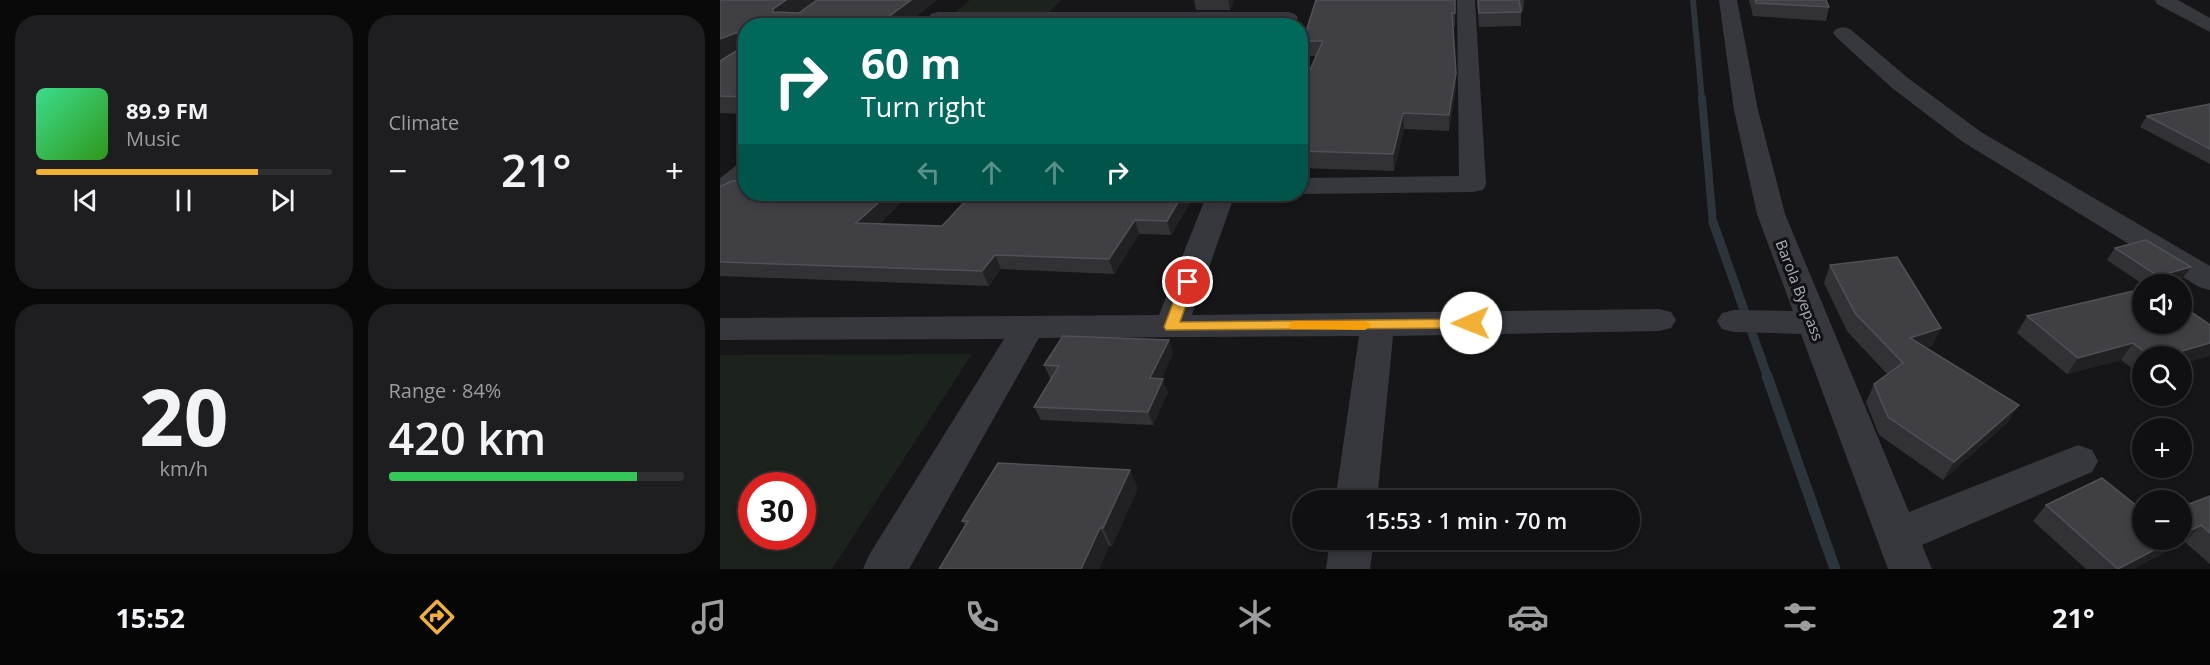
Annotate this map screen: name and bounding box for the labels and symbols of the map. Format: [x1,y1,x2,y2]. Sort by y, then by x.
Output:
street label: Barola Byepass [1772,237,1828,343]
pin [1162,256,1213,307]
position arrow [1439,291,1503,355]
speed limit sign: 30 [738,472,816,550]

